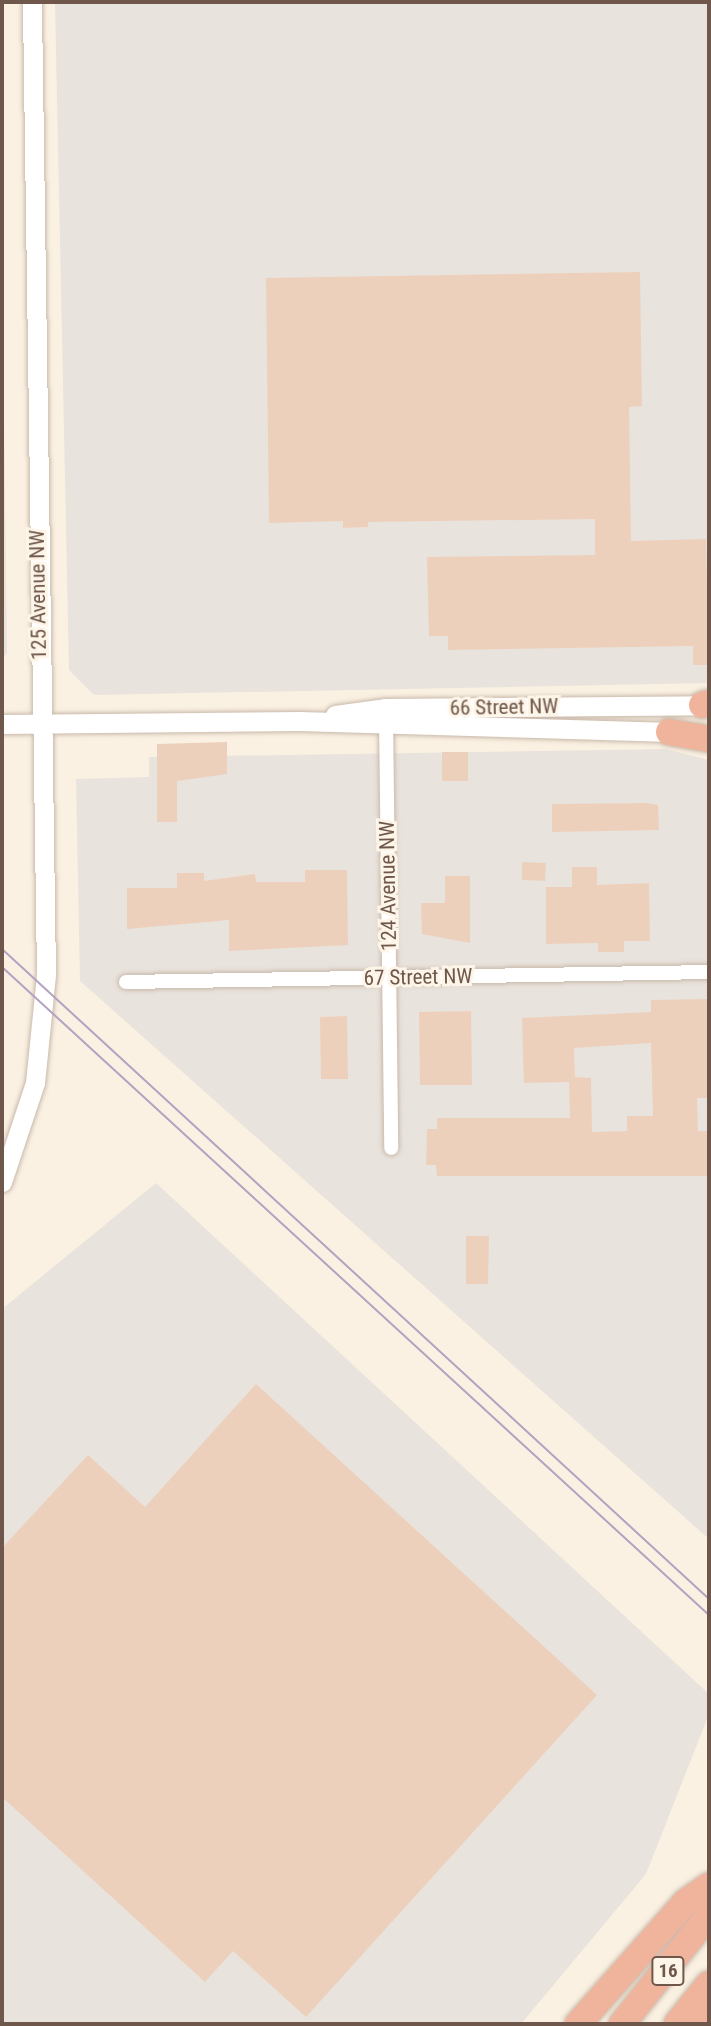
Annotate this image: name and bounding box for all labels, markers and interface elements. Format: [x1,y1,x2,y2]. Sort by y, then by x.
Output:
street label: 125 Avenue NW [24,530,52,660]
street label: 66 Street NW [449,693,559,721]
street label: 124 Avenue NW [374,821,402,951]
street label: 67 Street NW [363,963,473,991]
road number: 16 [650,1955,686,1986]

